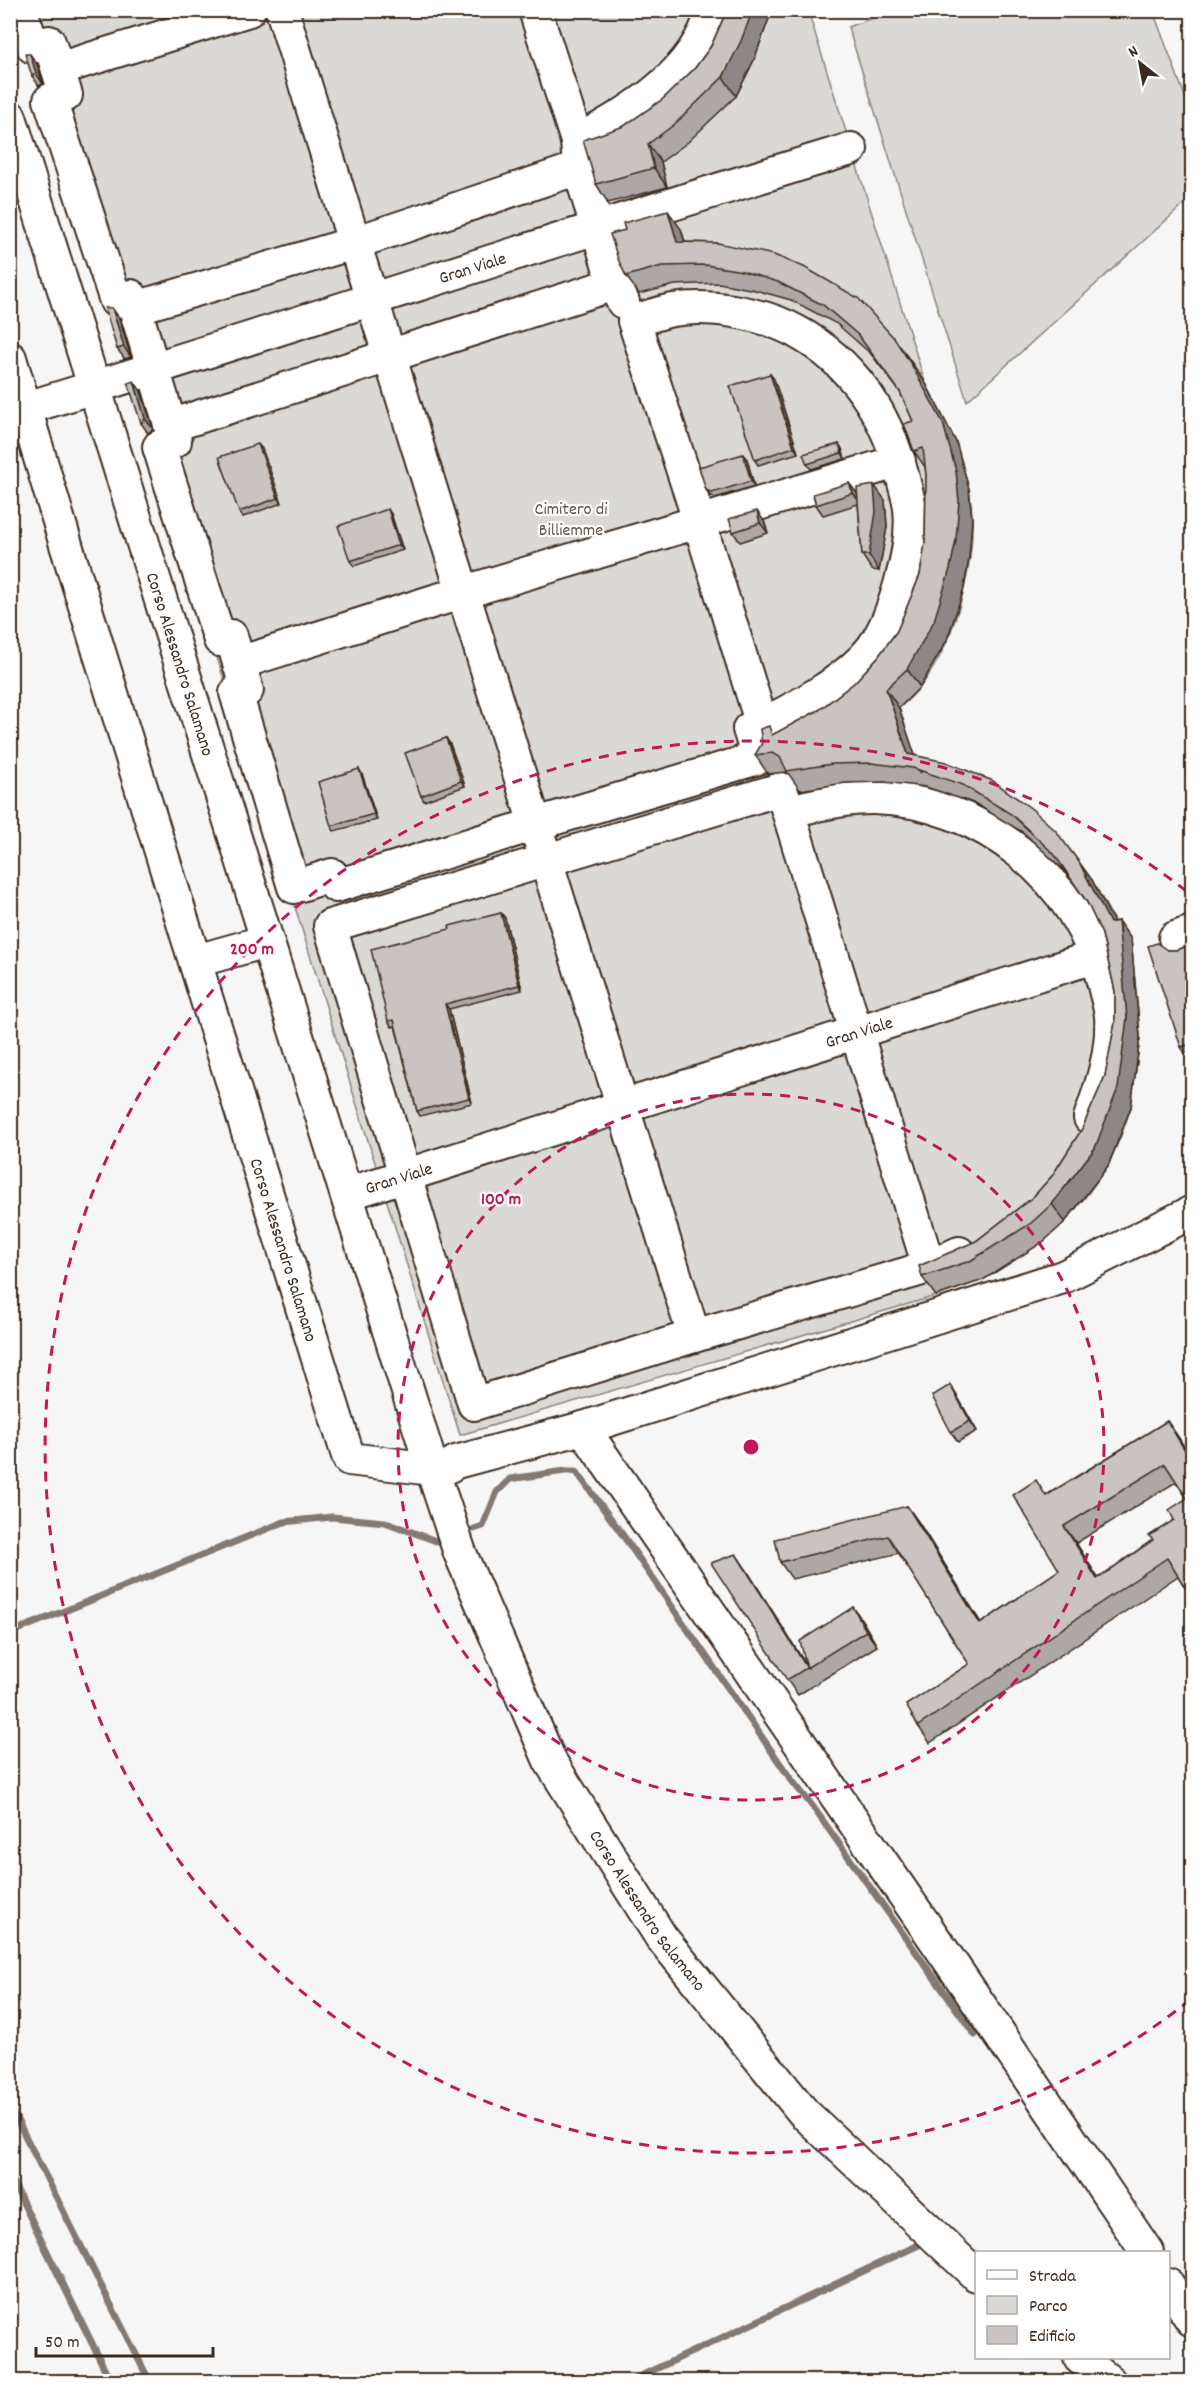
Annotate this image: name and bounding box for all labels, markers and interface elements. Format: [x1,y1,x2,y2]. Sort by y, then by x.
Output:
north arrow [1110,33,1170,93]
text: N [1124,40,1143,64]
street label: Gran Viale [436,247,510,292]
park label: Cimitero di Billiemme [535,498,607,544]
street label: Corso Alessandro Salamano [138,570,219,760]
text: 200 m [230,938,274,963]
street label: Gran Viale [823,1012,896,1056]
street label: Corso Alessandro Salamano [242,1156,322,1345]
street label: Gran Viale [362,1158,436,1202]
text: 100 m [481,1188,521,1213]
centre of rings [741,1437,761,1457]
street label: Corso Alessandro Salamano [582,1826,710,1998]
legend [975,2251,1170,2359]
text: Strada [1029,2265,1076,2290]
text: Parco [1029,2295,1068,2320]
scale bar [36,2320,213,2358]
text: Edificio [1029,2325,1076,2350]
text: 50 m [45,2331,80,2356]

